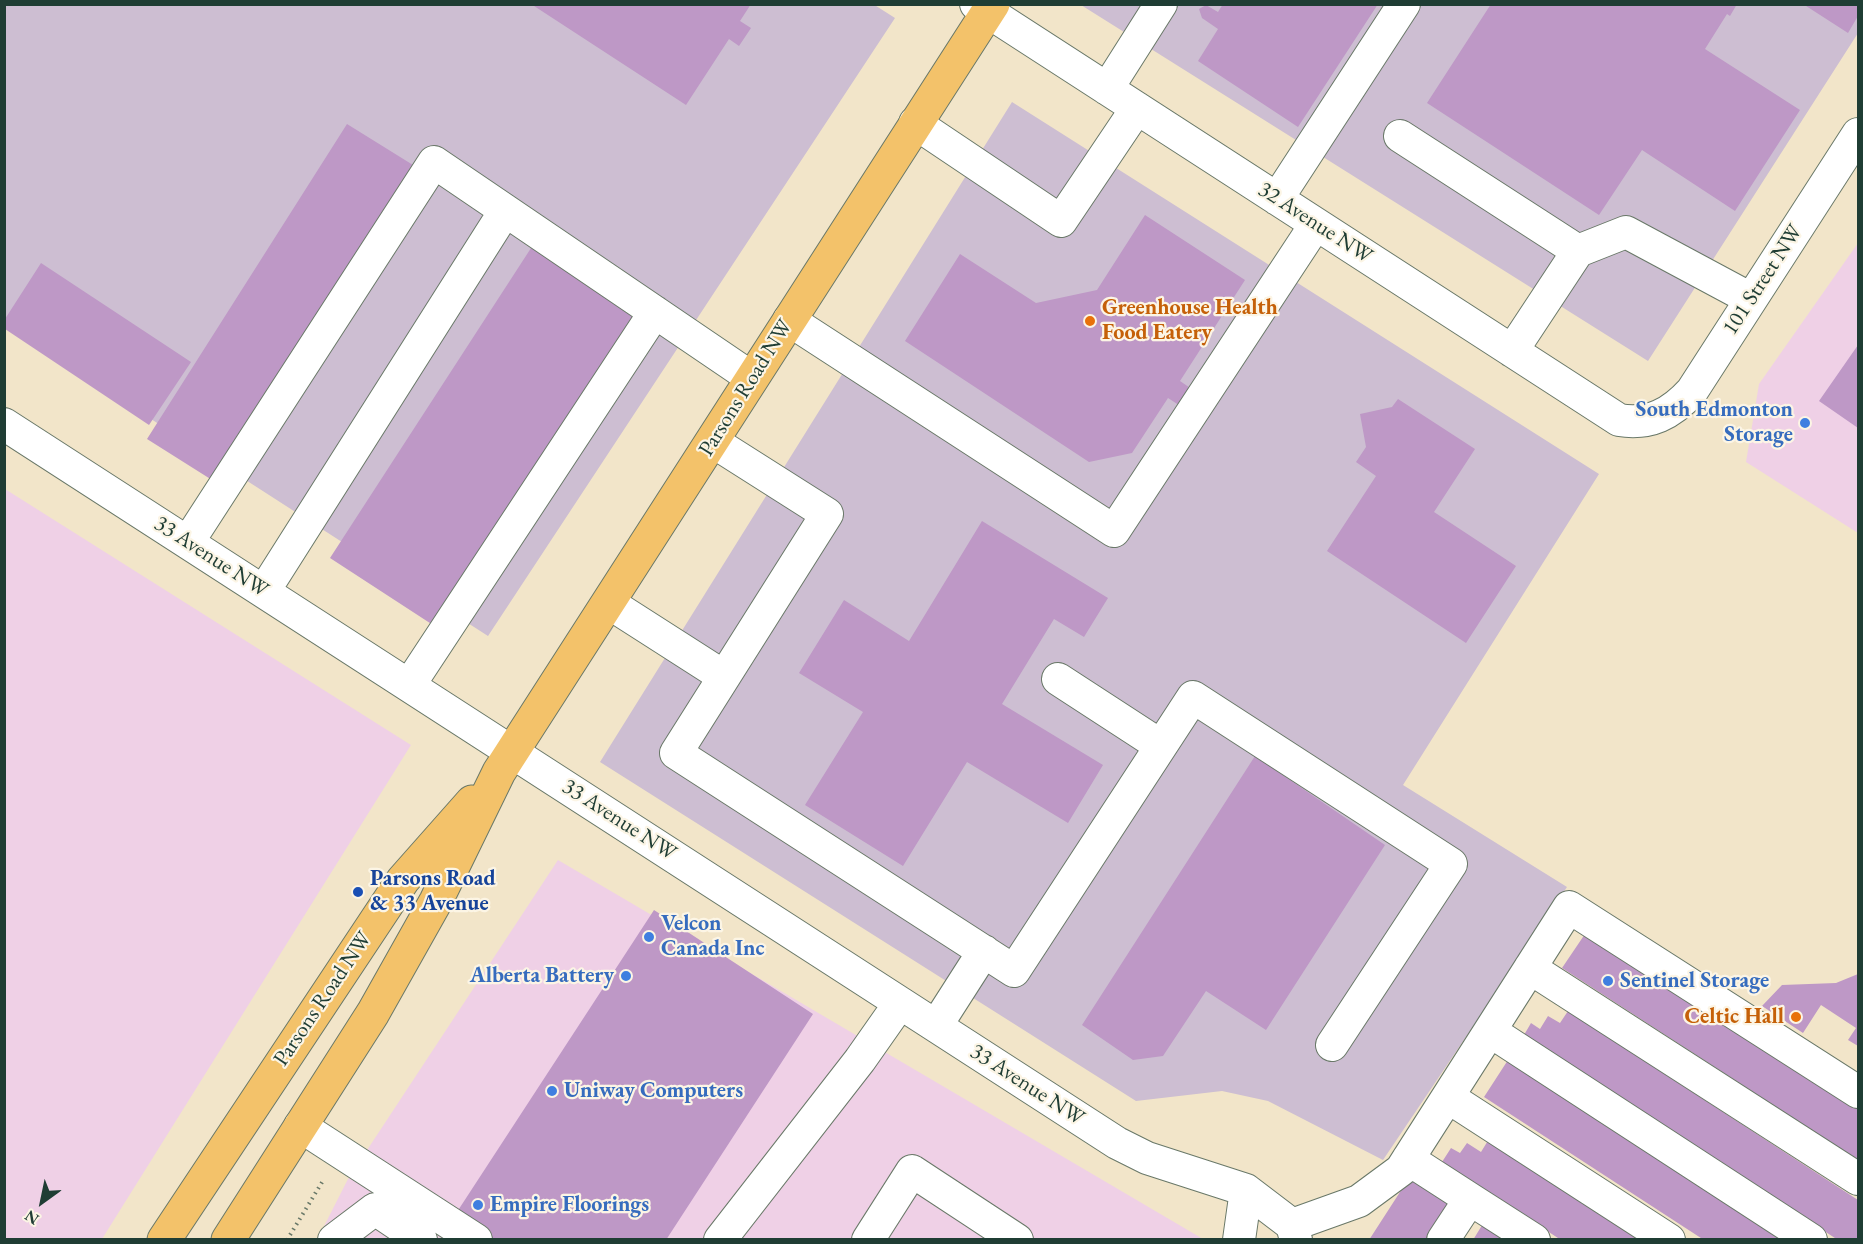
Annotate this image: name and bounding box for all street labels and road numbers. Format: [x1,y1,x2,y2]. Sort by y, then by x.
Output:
street label: 32 Avenue NW [1253,176,1377,270]
street label: 101 Street NW [1718,220,1808,340]
street label: Parsons Road NW [693,315,799,461]
street label: 33 Avenue NW [149,510,273,604]
street label: 33 Avenue NW [557,773,681,867]
street label: Parsons Road NW [268,927,378,1071]
street label: 33 Avenue NW [965,1038,1089,1132]

